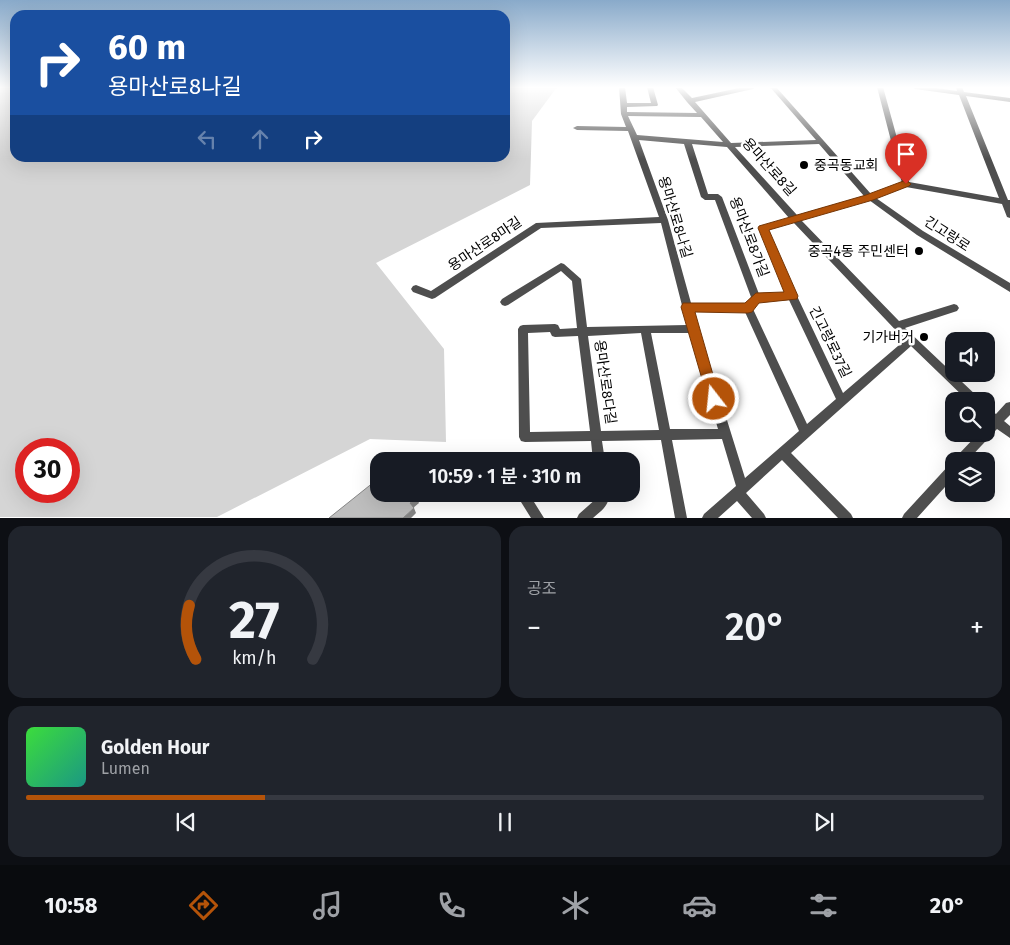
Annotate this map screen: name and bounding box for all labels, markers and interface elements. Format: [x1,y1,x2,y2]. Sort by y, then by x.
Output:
text: 60 m [108,26,186,68]
icon: right [25,30,90,95]
text: 용마산로8나길 [108,73,242,100]
icon: left [193,125,221,153]
icon: ahead [246,125,274,153]
icon: right [299,125,327,153]
pin [885,133,927,184]
street label: 용마산로8길 [739,135,799,199]
icon: arrive [892,140,920,168]
place label: 중곡동교회 [814,157,878,174]
marker: 중곡동교회 [798,159,810,171]
street label: 용마산로8나길 [654,174,696,260]
street label: 용마산로8가길 [726,194,772,280]
street label: 용마산로8마길 [445,213,525,275]
street label: 긴고랑로 [921,213,973,255]
place label: 중곡4동 주민센터 [808,243,909,260]
marker: 중곡4동 주민센터 [913,245,925,257]
street label: 긴고랑로37길 [805,303,855,381]
place label: 기가버거 [862,329,914,346]
marker: 기가버거 [918,331,930,343]
map controls [945,332,995,502]
button: sound [945,332,995,382]
street label: 용마산로8다길 [591,339,619,425]
position arrow [687,372,739,424]
button: search [945,392,995,442]
speed limit sign: 30 [15,438,80,503]
button: layers [945,452,995,502]
text: 10:59 · 1 분 · 310 m [429,465,581,488]
text: 공조 [527,579,556,598]
text: 27 [229,589,280,652]
text: 20° [725,604,786,650]
text: − [527,611,541,644]
text: + [970,611,984,644]
text: km/h [232,647,277,669]
text: Golden Hour [101,736,210,759]
text: Lumen [101,759,150,778]
icon: previous [172,808,200,836]
icon: pause [491,808,519,836]
icon: next [810,808,838,836]
icon: directions [186,888,221,923]
icon: music [310,888,345,923]
icon: phone [434,888,469,923]
icon: climate [558,888,593,923]
icon: car [682,888,717,923]
icon: filters [806,888,841,923]
text: 10:58 [44,892,98,919]
text: 20° [930,892,966,919]

